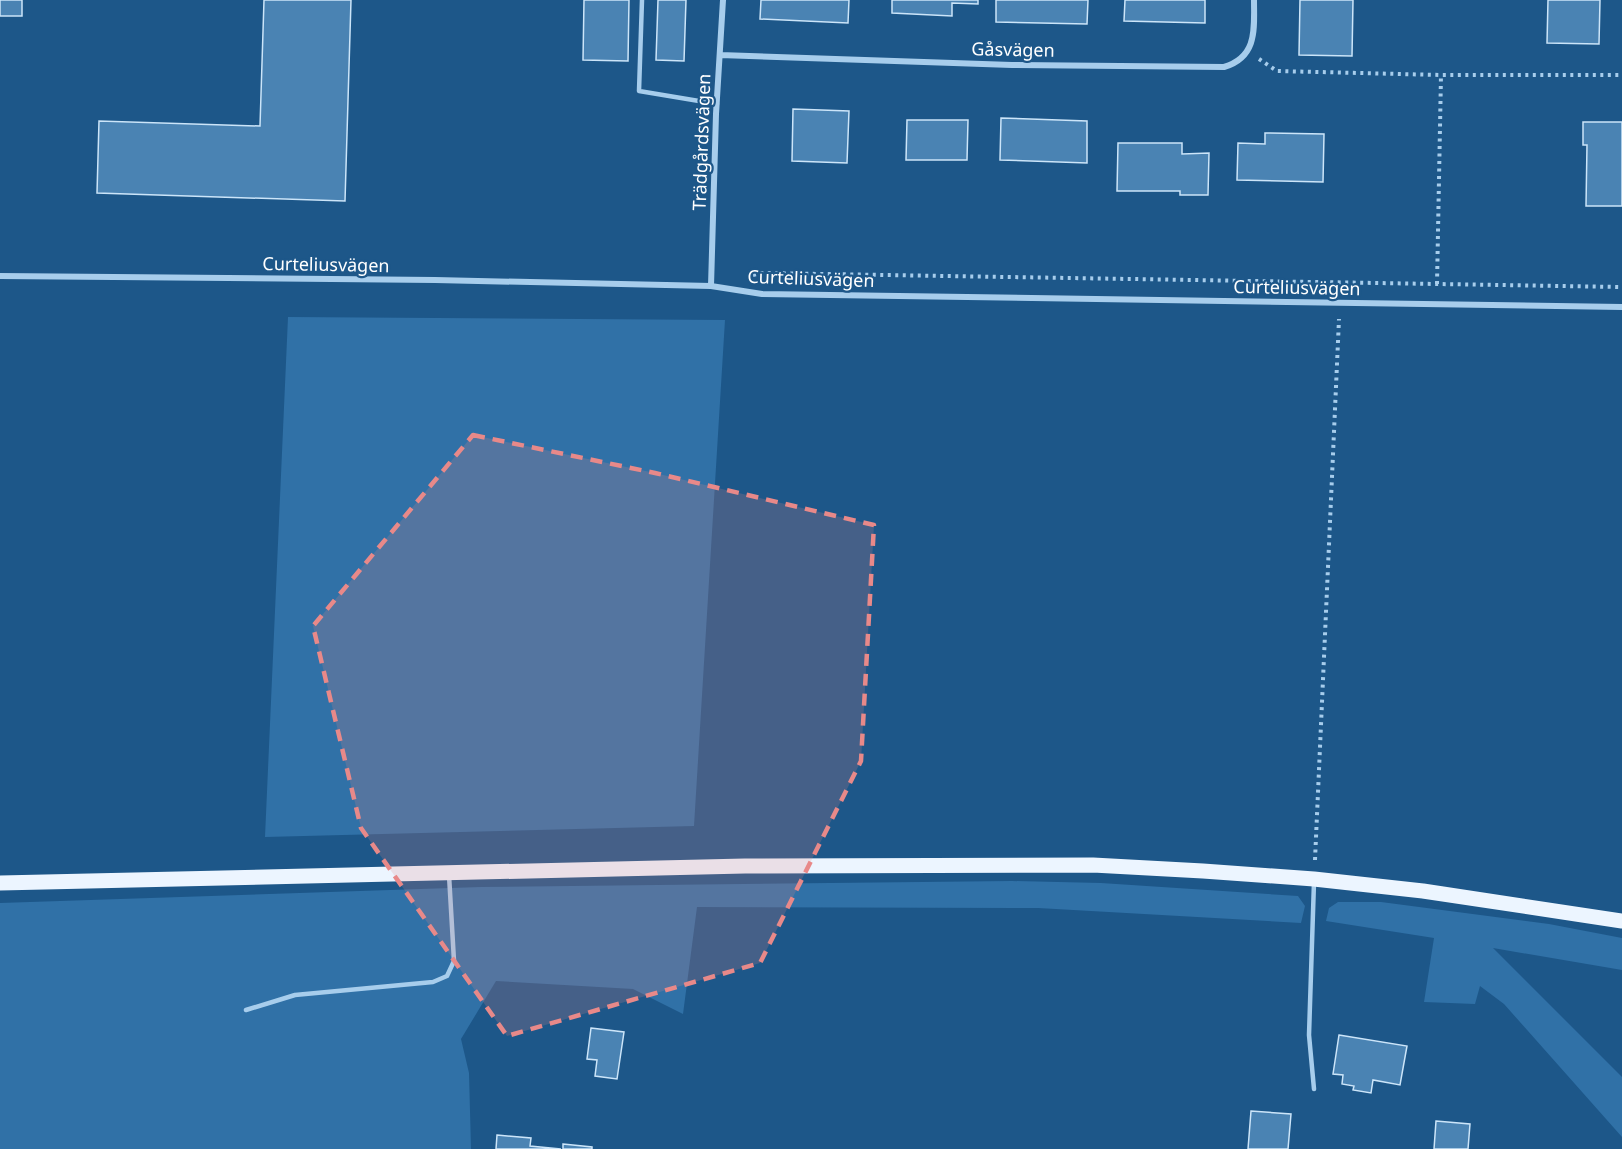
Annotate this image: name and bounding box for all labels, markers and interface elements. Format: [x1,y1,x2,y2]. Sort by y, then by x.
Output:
street label: Gåsvägen [971,36,1055,62]
street label: Trädgårdsvägen [687,73,715,211]
street label: Curteliusvägen [262,251,390,277]
street label: Curteliusvägen [747,264,875,292]
street label: Curteliusvägen [1233,274,1361,300]

